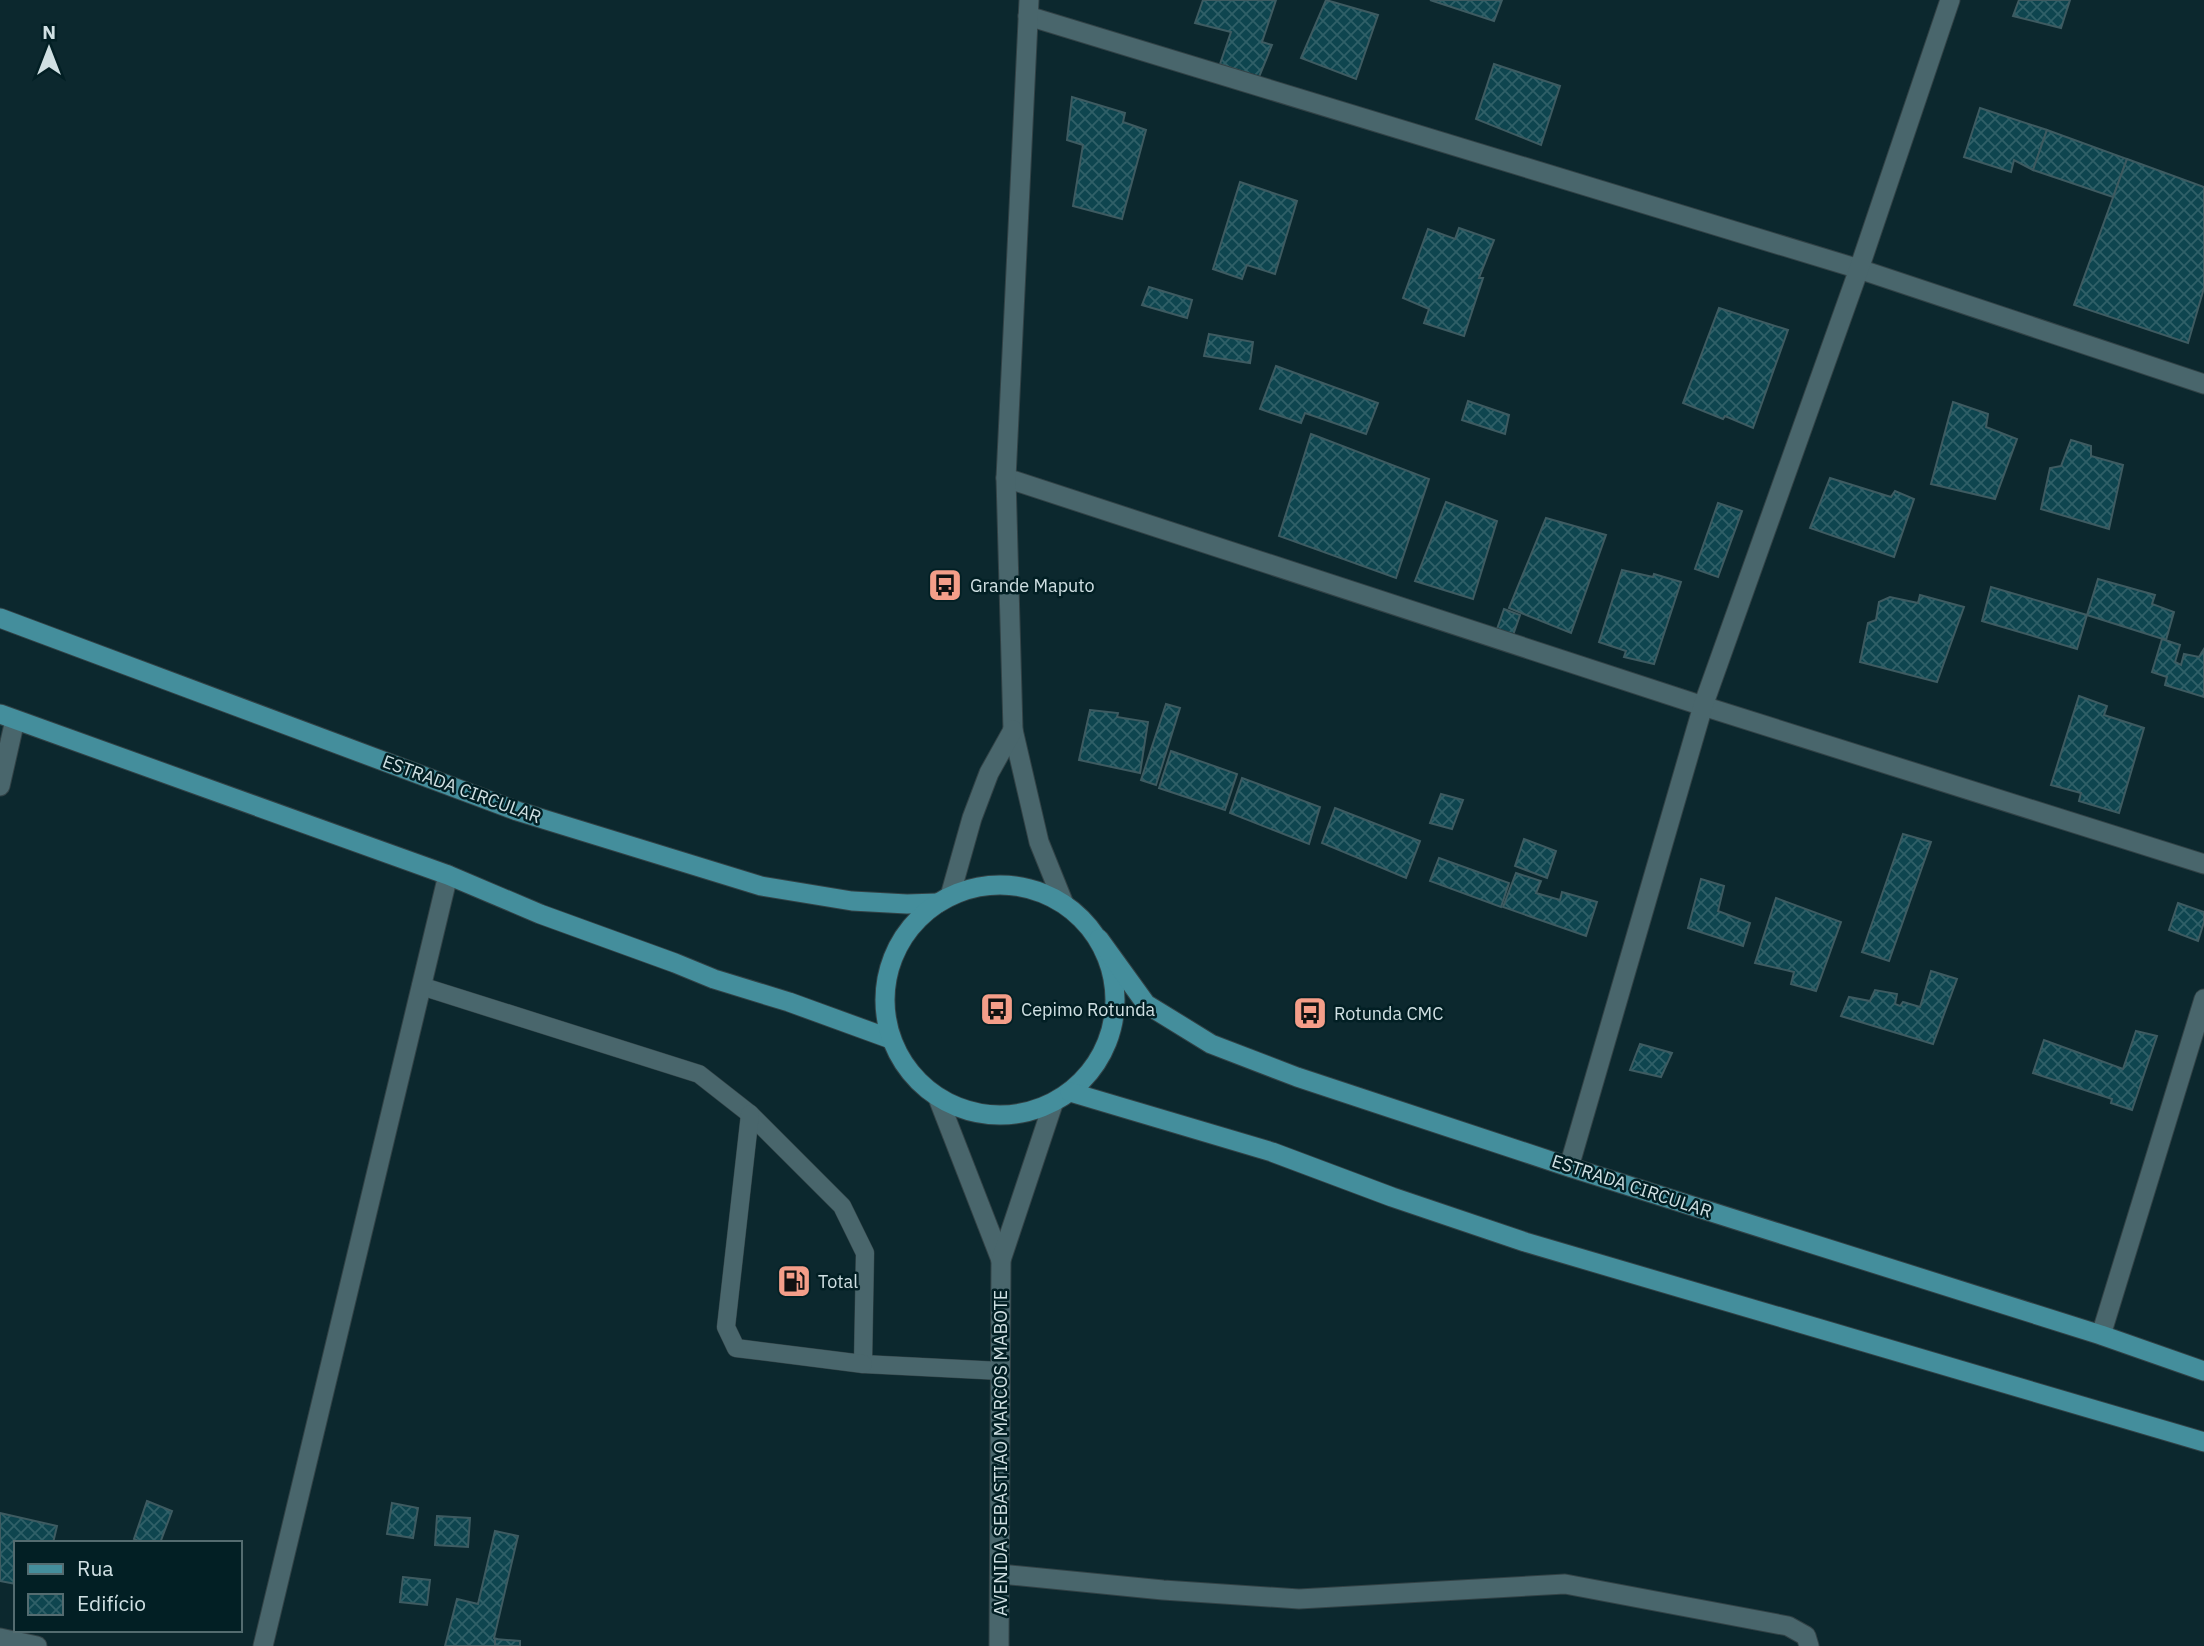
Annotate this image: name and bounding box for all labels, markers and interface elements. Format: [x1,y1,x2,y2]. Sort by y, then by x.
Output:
north arrow [14,14,84,84]
text: N [42,20,56,44]
bus stop icon: Grande Maputo [926,566,964,604]
place label: Grande Maputo [970,574,1095,597]
street label: ESTRADA CIRCULAR [379,750,545,828]
bus stop icon: Cepimo Rotunda [978,990,1016,1028]
bus stop icon: Rotunda CMC [1291,994,1329,1032]
place label: Cepimo Rotunda [1021,998,1156,1021]
place label: Rotunda CMC [1334,1002,1443,1025]
street label: ESTRADA CIRCULAR [1549,1149,1715,1223]
fuel station icon: Total [775,1262,813,1300]
place label: Total [818,1270,858,1293]
street label: AVENIDA SEBASTIAO MARCOS MABOTE [989,1290,1012,1616]
legend [14,1541,242,1632]
text: Rua [77,1554,114,1582]
text: Edifício [77,1589,146,1617]

